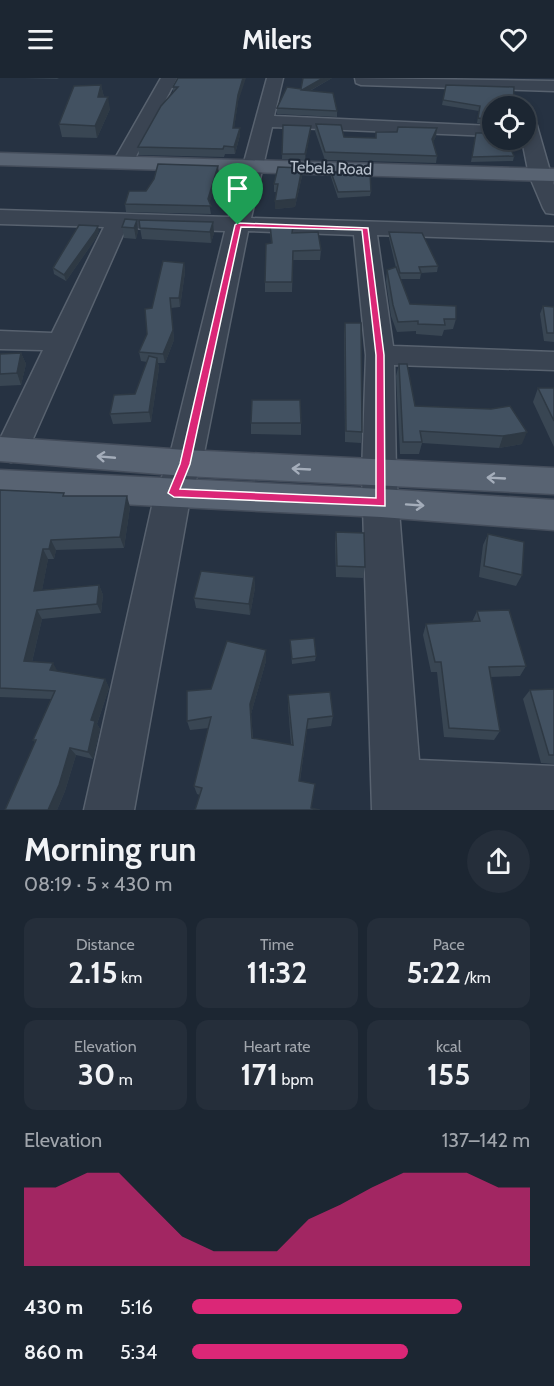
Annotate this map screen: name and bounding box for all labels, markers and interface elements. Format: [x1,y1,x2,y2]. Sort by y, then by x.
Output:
icon: menu [24,23,57,56]
text: Milers [242,23,312,56]
icon: heart [497,23,530,56]
map controls [482,96,536,150]
button: locate [482,96,536,150]
street label: Tebela Road [290,157,372,179]
pin [212,163,263,225]
icon: arrive [221,172,254,205]
one-way arrow [97,451,117,462]
one-way arrow [291,464,311,475]
one-way arrow [486,473,506,484]
one-way arrow [404,500,424,511]
text: Morning run [24,829,196,869]
button: share [467,830,530,893]
text: 08:19 · 5 × 430 m [24,872,172,896]
text: Distance [76,935,135,954]
text: Time [260,935,294,954]
text: Pace [433,935,465,954]
text: 2.15 [68,954,118,991]
text: 11:32 [247,954,307,991]
text: 5:22 [406,954,461,991]
text: km [118,968,142,987]
text: /km [461,968,491,987]
text: Elevation [74,1037,137,1056]
text: Heart rate [244,1037,310,1056]
text: kcal [436,1037,461,1056]
text: 30 [78,1056,115,1093]
text: 171 [241,1056,278,1093]
text: 155 [427,1056,470,1093]
text: m [115,1070,133,1089]
text: bpm [278,1070,313,1089]
text: Elevation [24,1128,102,1152]
text: 137–142 m [442,1128,530,1152]
text: 430 m [24,1295,83,1319]
text: 5:16 [120,1295,153,1319]
text: 860 m [24,1340,83,1364]
text: 5:34 [120,1340,157,1364]

